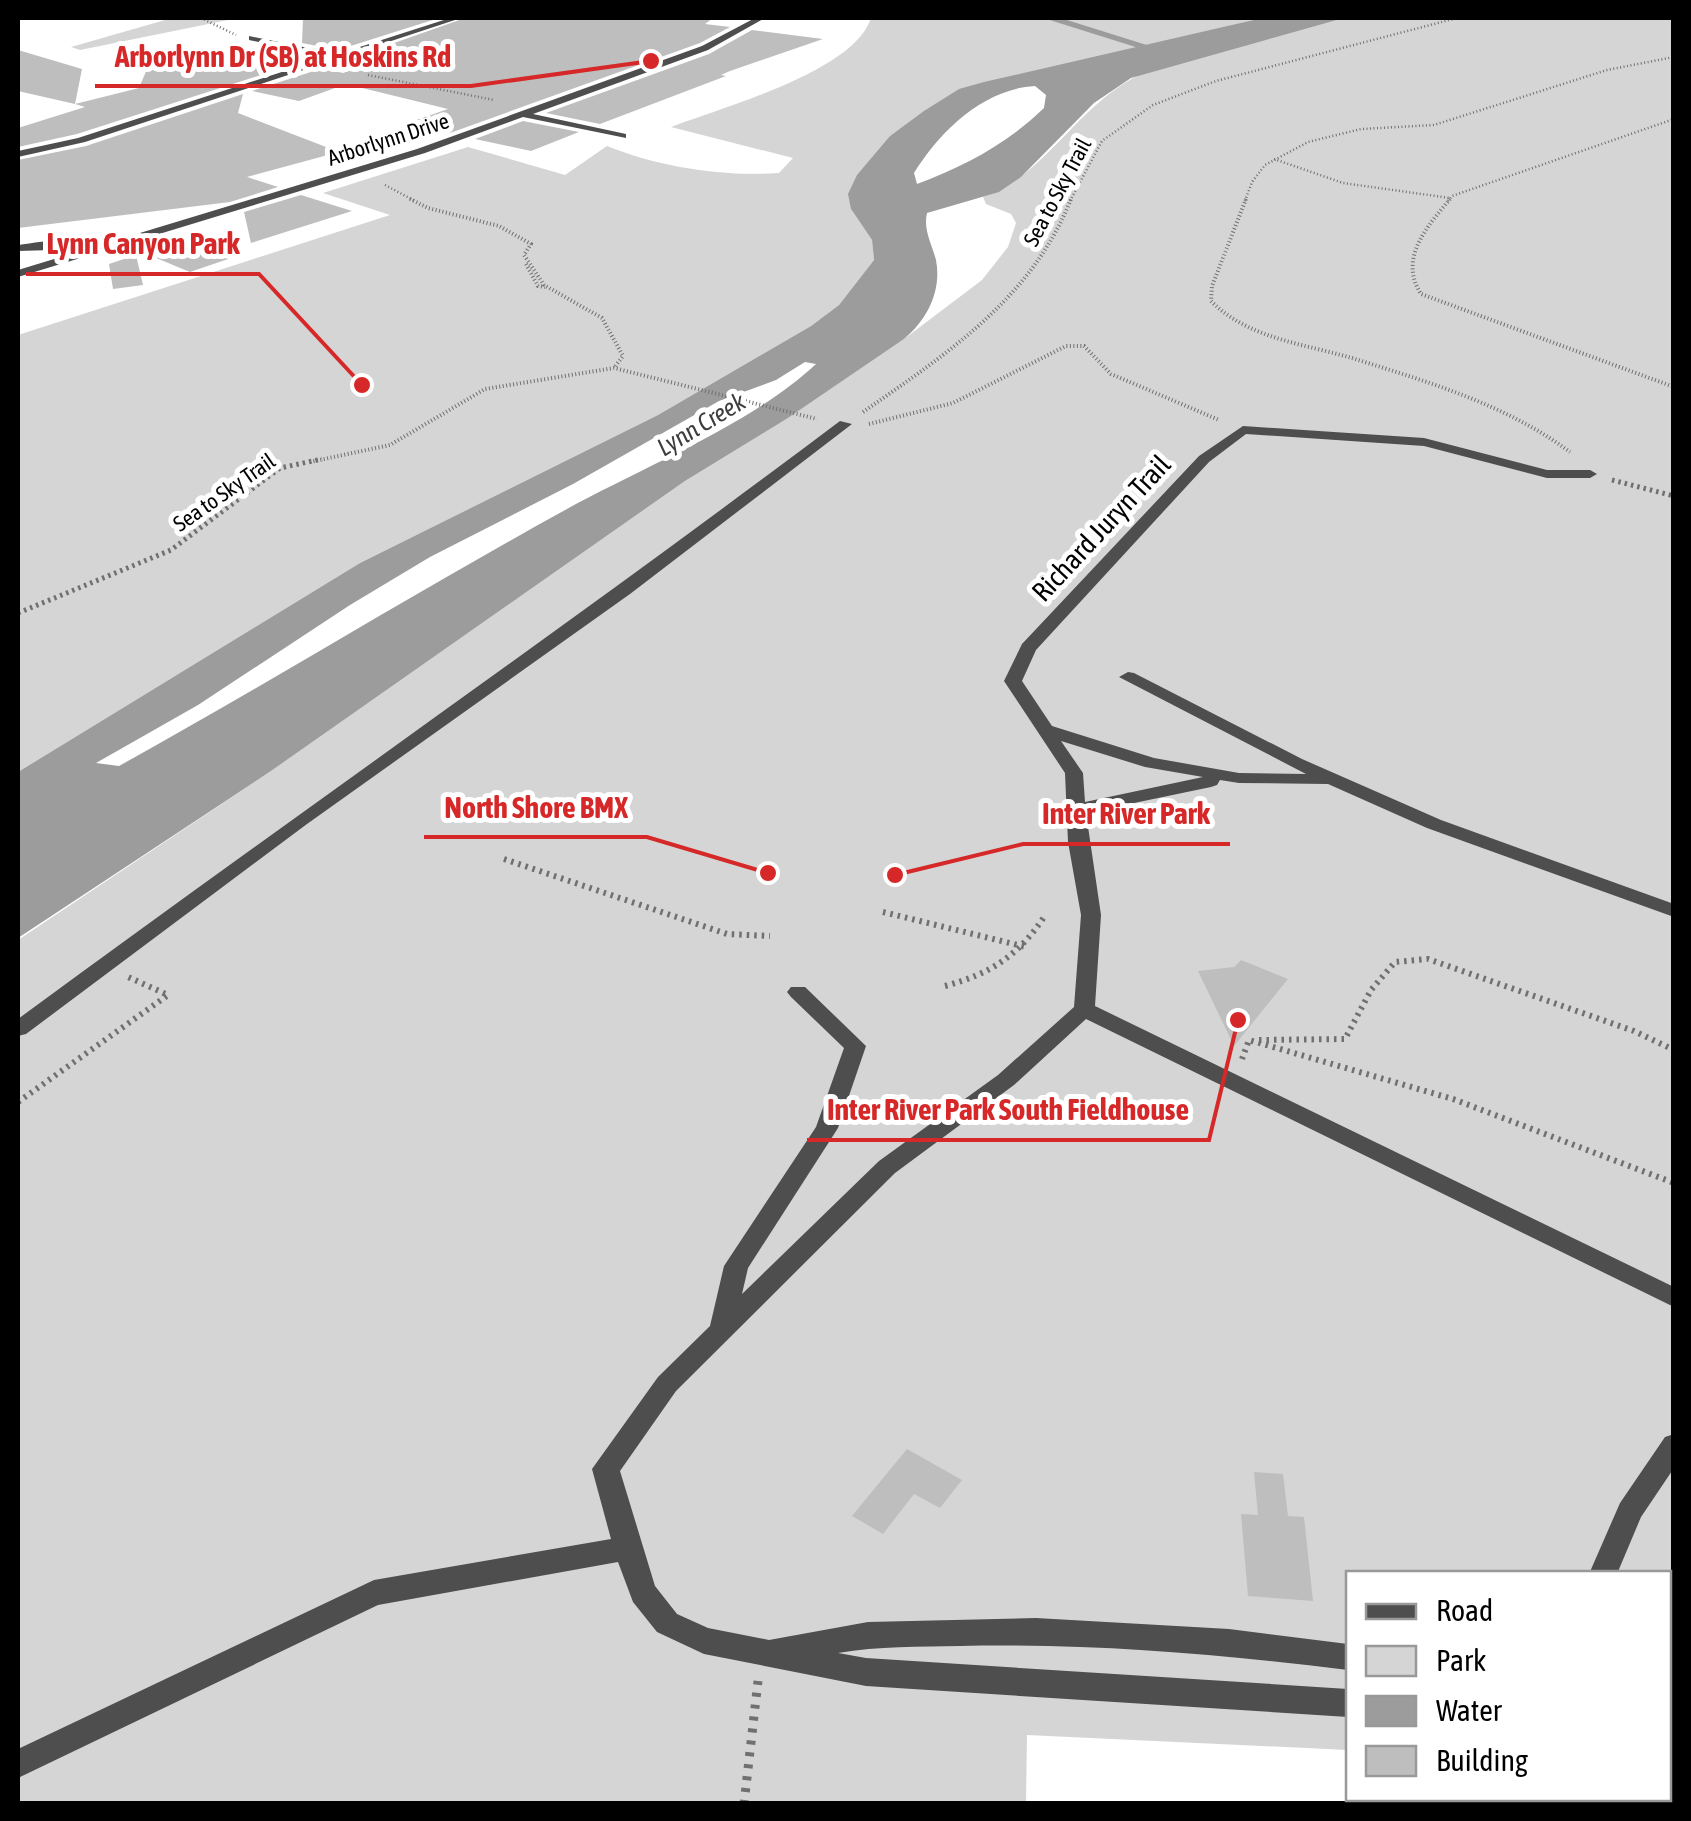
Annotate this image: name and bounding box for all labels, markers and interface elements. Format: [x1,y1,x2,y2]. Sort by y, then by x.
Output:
callout: Arborlynn Dr (SB) at Hoskins Rd [95,26,471,86]
text: Arborlynn Dr (SB) at Hoskins Rd [114,39,451,73]
street label: Arborlynn Drive [324,107,452,171]
street label: Sea to Sky Trail [1018,133,1096,250]
callout: Lynn Canyon Park [26,214,259,274]
text: Lynn Canyon Park [46,226,240,260]
water label: Lynn Creek [652,386,751,461]
street label: Sea to Sky Trail [168,447,280,537]
street label: Richard Juryn Trail [1025,448,1177,608]
callout: North Shore BMX [424,777,647,837]
callout: Inter River Park [1023,784,1230,844]
text: North Shore BMX [444,790,628,824]
text: Inter River Park [1042,796,1211,830]
callout: Inter River Park South Fieldhouse [807,1080,1209,1140]
text: Inter River Park South Fieldhouse [827,1092,1189,1126]
legend [1346,1571,1671,1801]
text: Road [1436,1593,1493,1627]
text: Park [1436,1643,1486,1677]
text: Water [1436,1693,1503,1727]
text: Building [1436,1743,1528,1777]

